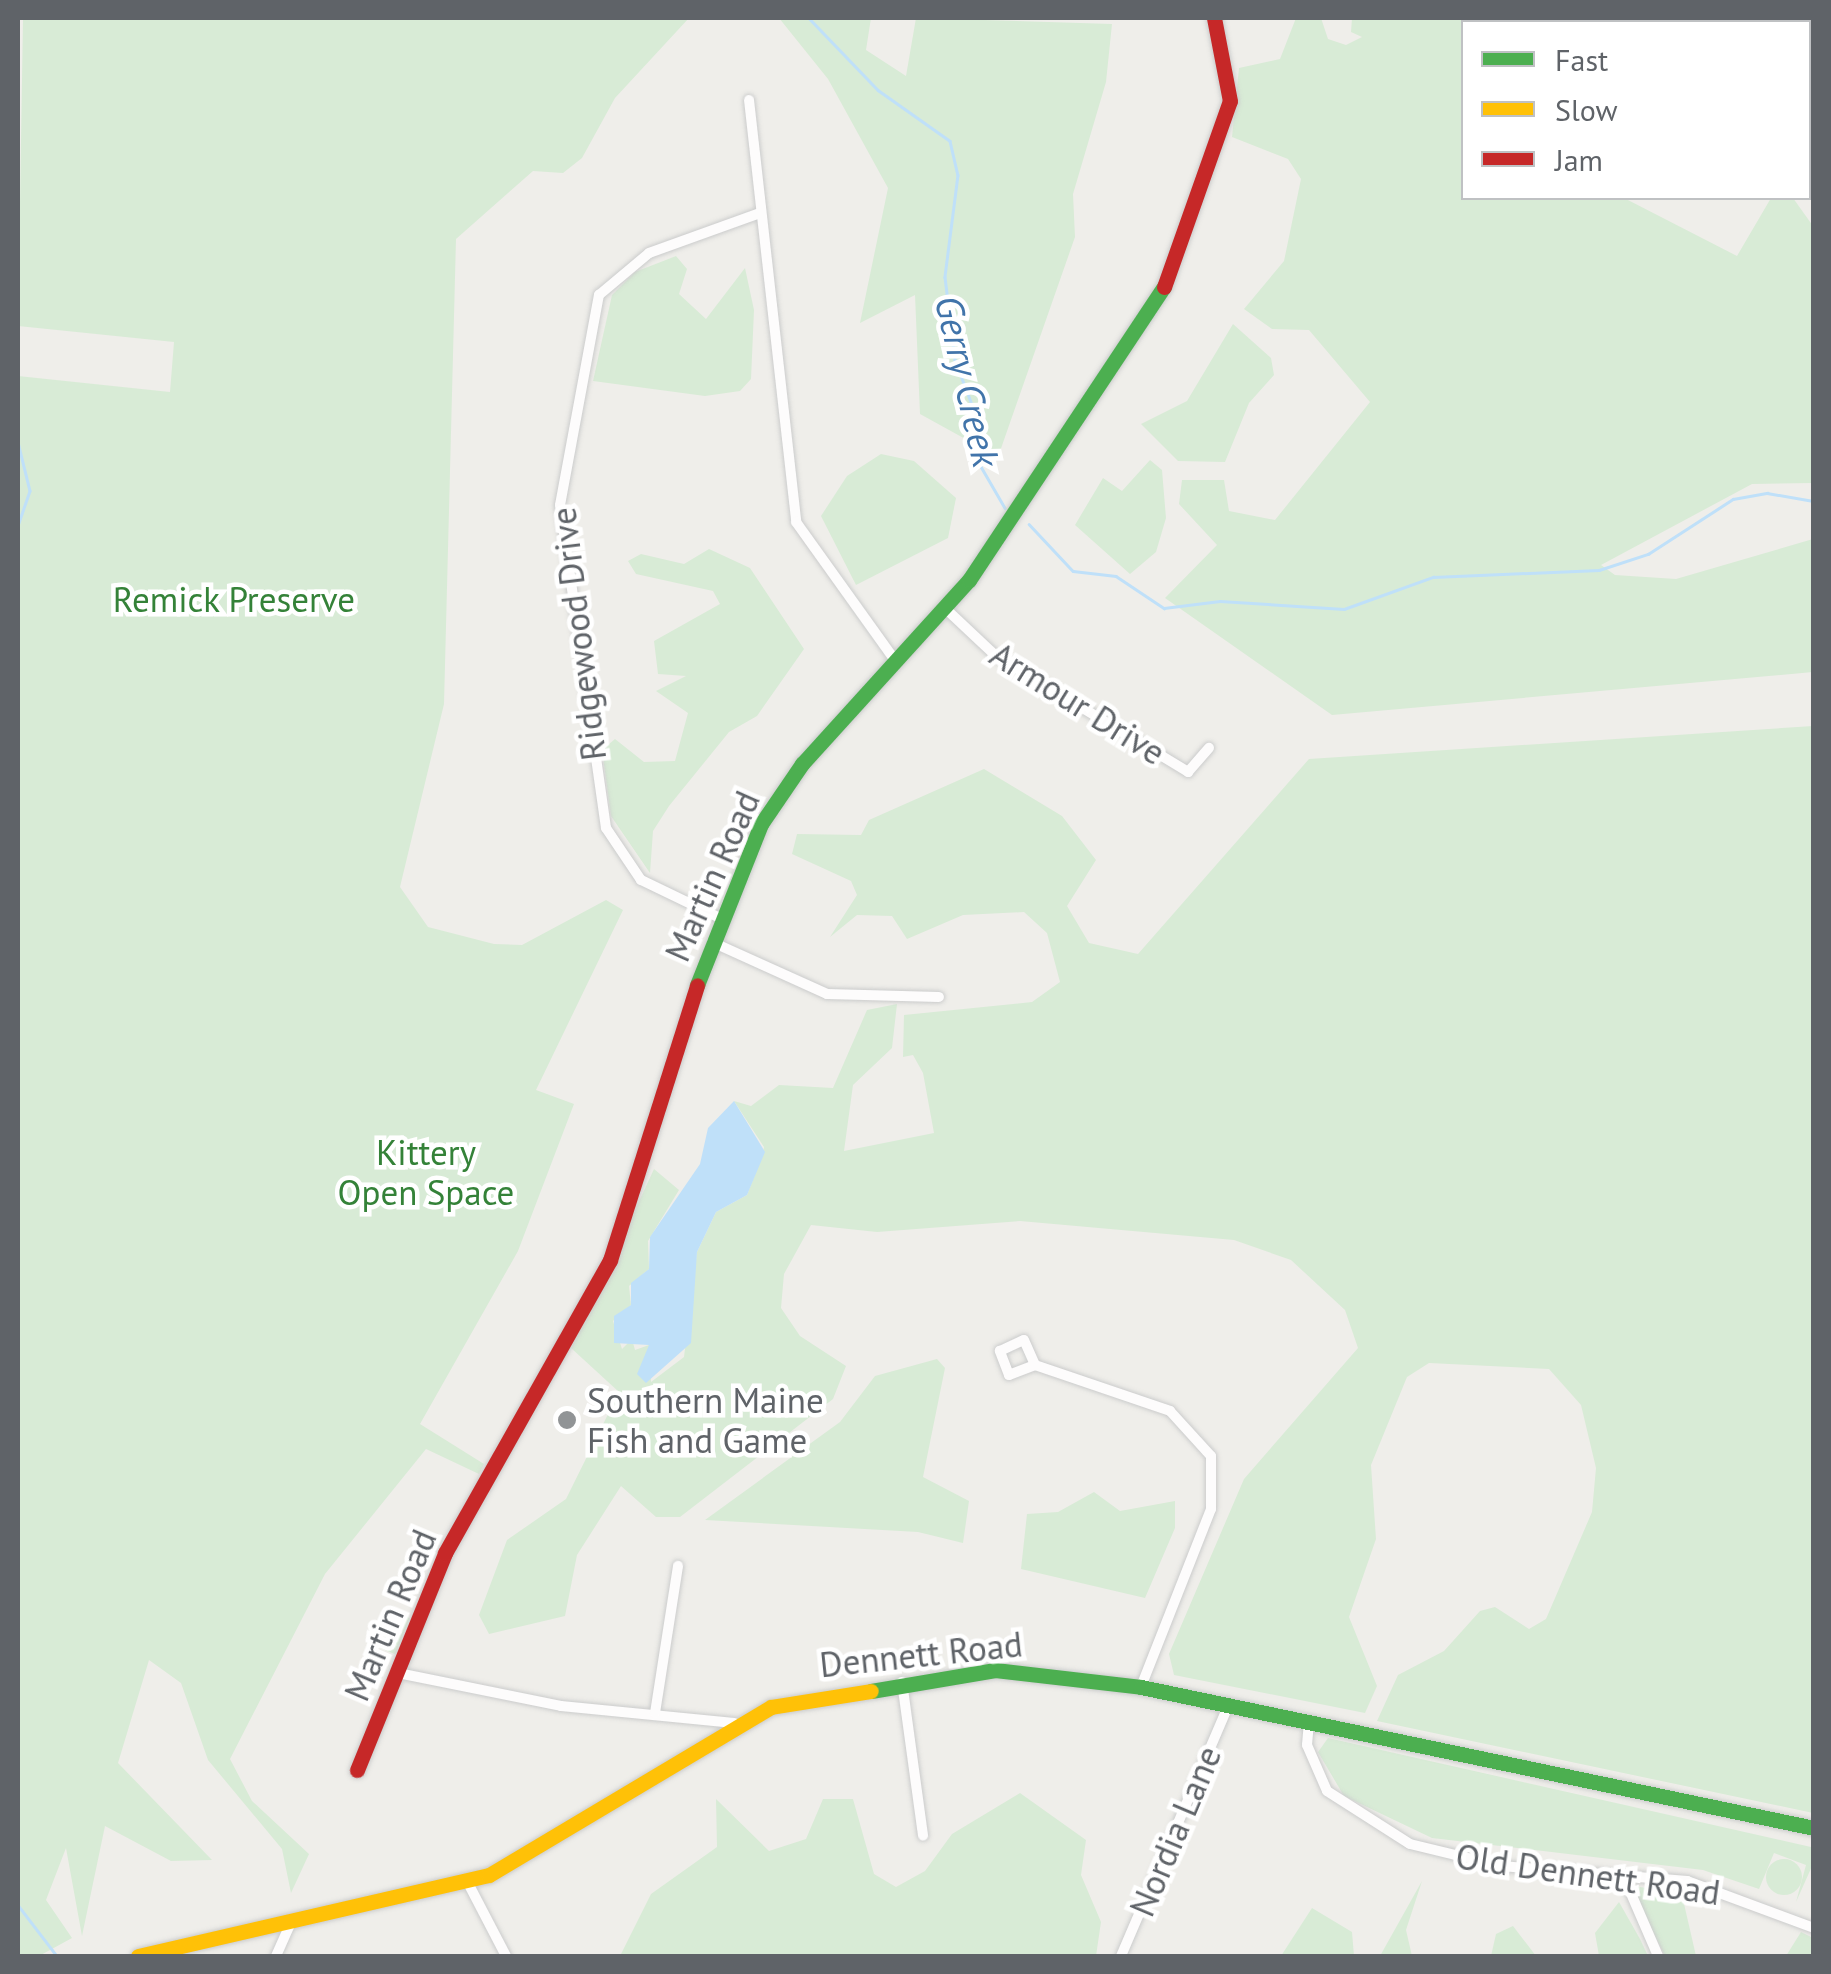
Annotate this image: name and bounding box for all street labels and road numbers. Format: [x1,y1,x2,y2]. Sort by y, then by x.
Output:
street label: Ridgewood Drive [542,505,614,763]
street label: Armour Drive [983,633,1173,773]
street label: Martin Road [656,784,768,968]
street label: Martin Road [335,1523,445,1707]
street label: Dennett Road [817,1622,1025,1686]
street label: Nordia Lane [1120,1740,1230,1922]
street label: Old Dennett Road [1453,1835,1723,1913]

